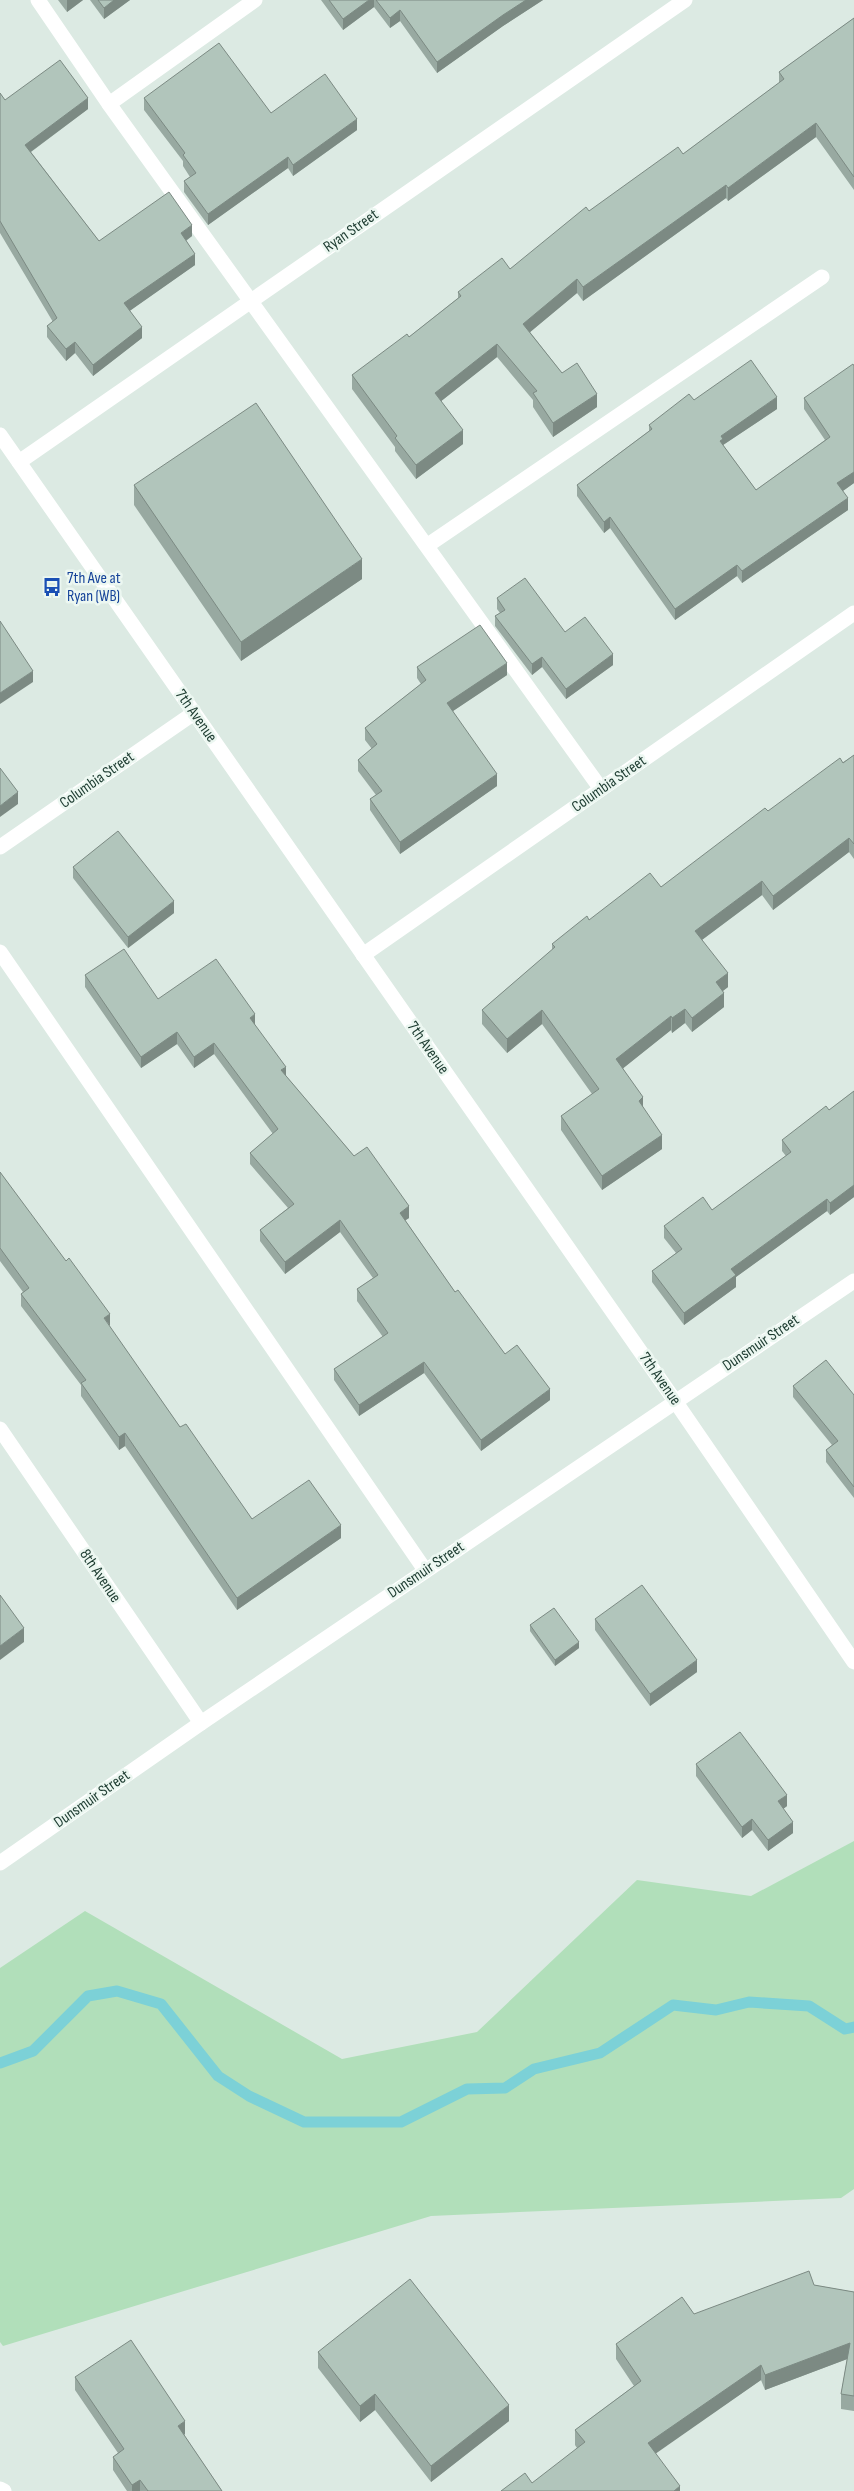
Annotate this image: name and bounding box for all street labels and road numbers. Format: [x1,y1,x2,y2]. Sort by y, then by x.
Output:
street label: Ryan Street [320,205,382,257]
street label: 7th Avenue [171,686,221,746]
street label: Columbia Street [56,747,138,813]
street label: Columbia Street [568,751,650,817]
street label: 7th Avenue [403,1018,453,1078]
street label: Dunsmuir Street [719,1310,803,1375]
street label: 7th Avenue [635,1349,685,1409]
street label: Dunsmuir Street [384,1537,468,1602]
street label: 8th Avenue [75,1546,125,1606]
street label: Dunsmuir Street [51,1766,134,1832]

